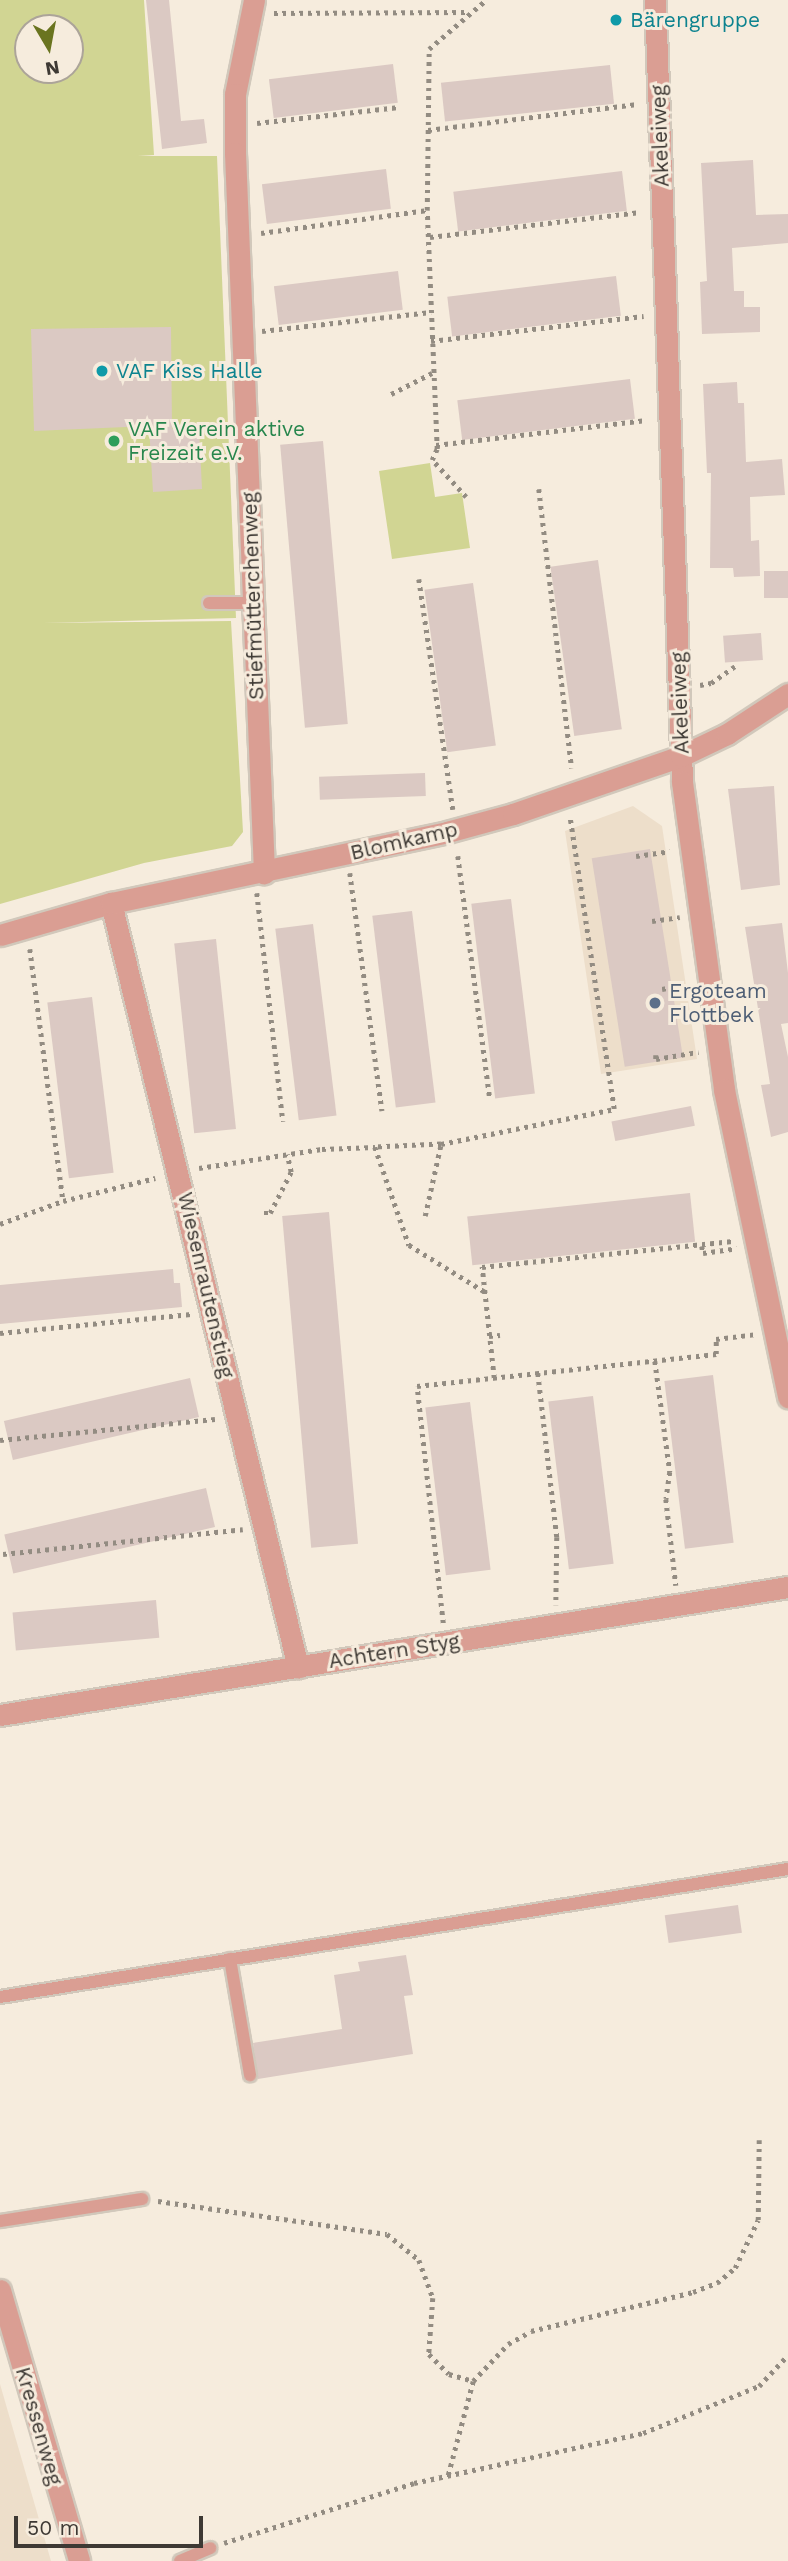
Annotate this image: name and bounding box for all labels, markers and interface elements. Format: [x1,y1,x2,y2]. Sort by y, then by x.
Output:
place label: Bärengruppe [630,7,760,33]
marker: Bärengruppe [608,12,624,28]
north arrow [14,14,84,84]
text: N [43,56,61,81]
street label: Akeleiweg [646,85,674,187]
place label: VAF Kiss Halle [116,358,263,384]
marker: VAF Kiss Halle [94,363,110,379]
place label: VAF Verein aktive Freizeit e.V. [128,416,306,466]
marker: VAF Verein aktive Freizeit e.V. [106,433,122,449]
street label: Stiefmütterchenweg [237,492,269,700]
street label: Akeleiweg [666,652,694,754]
street label: Blomkamp [348,816,460,866]
place label: Ergoteam Flottbek [669,978,767,1028]
marker: Ergoteam Flottbek [647,995,663,1011]
street label: Wiesenrautenstieg [172,1190,240,1380]
street label: Achtern Styg [327,1628,461,1674]
street label: Kressenweg [10,2364,68,2488]
scale bar [18,2502,206,2546]
text: 50 m [27,2515,79,2540]

